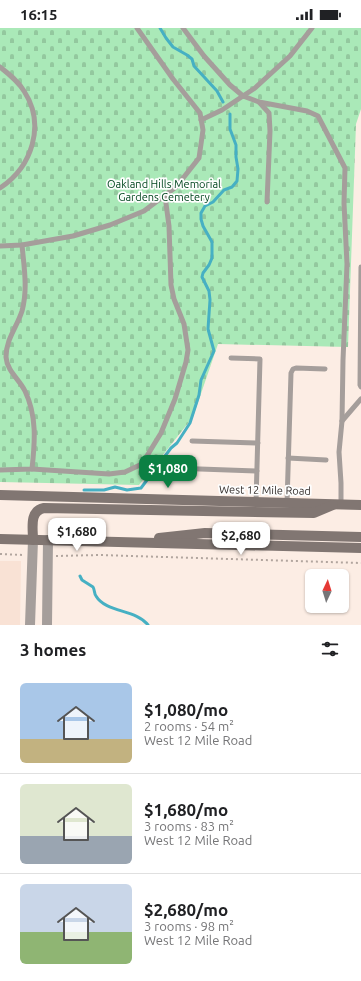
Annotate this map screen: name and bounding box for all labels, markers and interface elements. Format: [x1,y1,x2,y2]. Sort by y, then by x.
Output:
text: 16:15 [20,6,58,23]
park label: Oakland Hills Memorial Gardens Cemetery [107,178,221,203]
pin: $1,080 [135,455,201,489]
text: $1,080 [148,461,188,475]
street label: West 12 Mile Road [219,483,311,497]
pin: $1,680 [44,518,110,552]
pin: $2,680 [208,522,274,556]
text: $1,680 [57,524,97,538]
text: $2,680 [221,528,261,542]
north arrow [305,569,349,613]
map controls [305,569,349,613]
icon: filters [319,638,341,660]
text: 3 homes [20,640,86,659]
icon: home [52,699,100,747]
text: $1,080/mo [144,700,228,719]
text: 2 rooms · 54 m² [144,719,234,733]
text: West 12 Mile Road [144,733,252,747]
icon: home [52,800,100,848]
text: $1,680/mo [144,800,228,819]
text: 3 rooms · 83 m² [144,819,234,833]
text: West 12 Mile Road [144,833,252,847]
icon: home [52,900,100,948]
text: $2,680/mo [144,900,228,919]
text: 3 rooms · 98 m² [144,919,234,933]
text: West 12 Mile Road [144,933,252,947]

